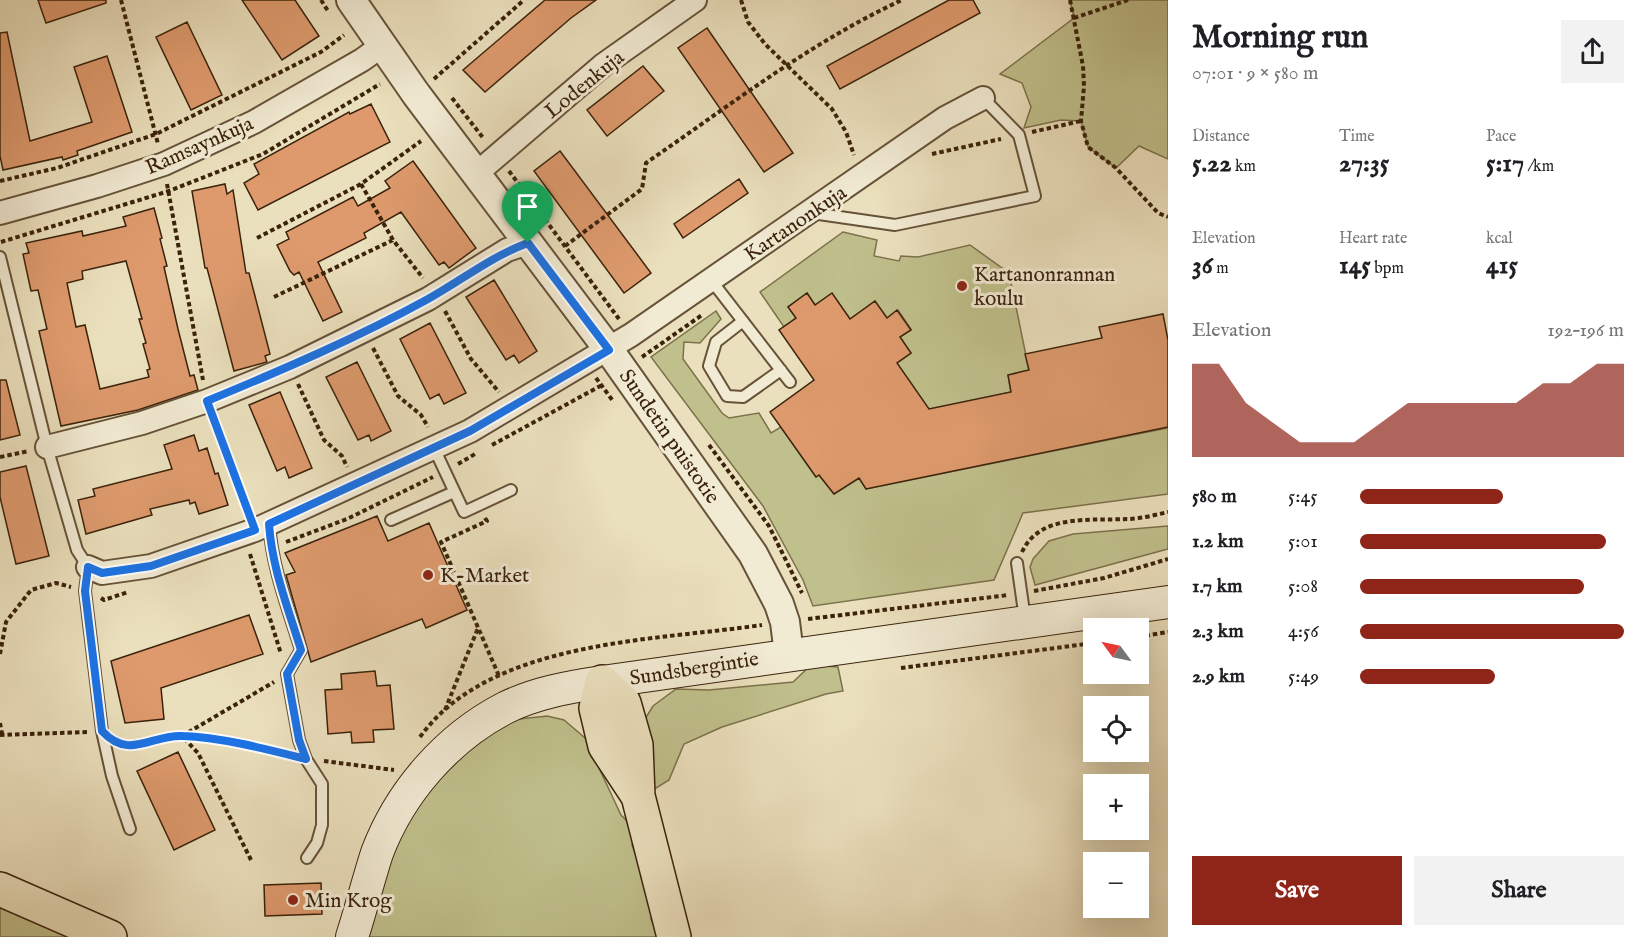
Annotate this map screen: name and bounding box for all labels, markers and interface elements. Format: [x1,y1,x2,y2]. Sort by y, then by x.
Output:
text: Morning run [1192,17,1368,59]
button: share [1561,20,1624,83]
street label: Lodenkuja [540,44,631,125]
text: 07:01 · 9 × 580 m [1192,61,1318,86]
street label: Ramsaynkuja [142,110,259,182]
text: Distance [1192,127,1250,147]
text: Time [1339,127,1375,147]
text: Pace [1486,127,1516,147]
text: 5.22 [1192,147,1231,180]
text: 27:35 [1339,147,1389,180]
text: 5:17 [1486,147,1524,180]
text: km [1231,157,1256,177]
text: /km [1524,157,1554,177]
street label: Kartanonkuja [739,180,853,268]
pin [502,181,553,243]
icon: arrive [511,190,544,223]
text: Elevation [1192,229,1255,249]
text: Heart rate [1339,229,1407,249]
text: kcal [1486,229,1513,249]
text: 36 [1192,249,1213,282]
text: 145 [1339,249,1371,282]
text: 415 [1486,249,1518,282]
text: m [1213,259,1229,279]
text: bpm [1371,259,1404,279]
place label: Kartanonrannan koulu [974,262,1115,313]
marker: Kartanonrannan koulu [955,279,969,293]
text: Elevation [1192,318,1271,343]
text: 192–196 m [1547,318,1624,343]
street label: Sundetin puistotie [612,364,725,510]
text: 580 m [1192,484,1237,509]
text: 5:45 [1288,484,1318,509]
text: 1.2 km [1192,529,1244,554]
text: 5:01 [1288,529,1318,554]
place label: K-Market [440,563,529,590]
marker: K-Market [421,568,435,582]
text: 1.7 km [1192,574,1243,599]
text: 5:08 [1288,574,1318,599]
north arrow [1083,618,1149,684]
map controls [1083,618,1149,918]
text: 2.3 km [1192,619,1244,644]
text: 4:56 [1288,619,1319,644]
street label: Sundsbergintie [628,646,761,693]
text: 2.9 km [1192,664,1245,689]
text: 5:49 [1288,664,1319,689]
button: locate [1083,696,1149,762]
button: + [1083,774,1149,840]
button: − [1083,852,1149,918]
button: Save [1192,856,1402,925]
button: Share [1414,856,1624,925]
place label: Min Krog [305,888,392,915]
marker: Min Krog [286,893,300,907]

